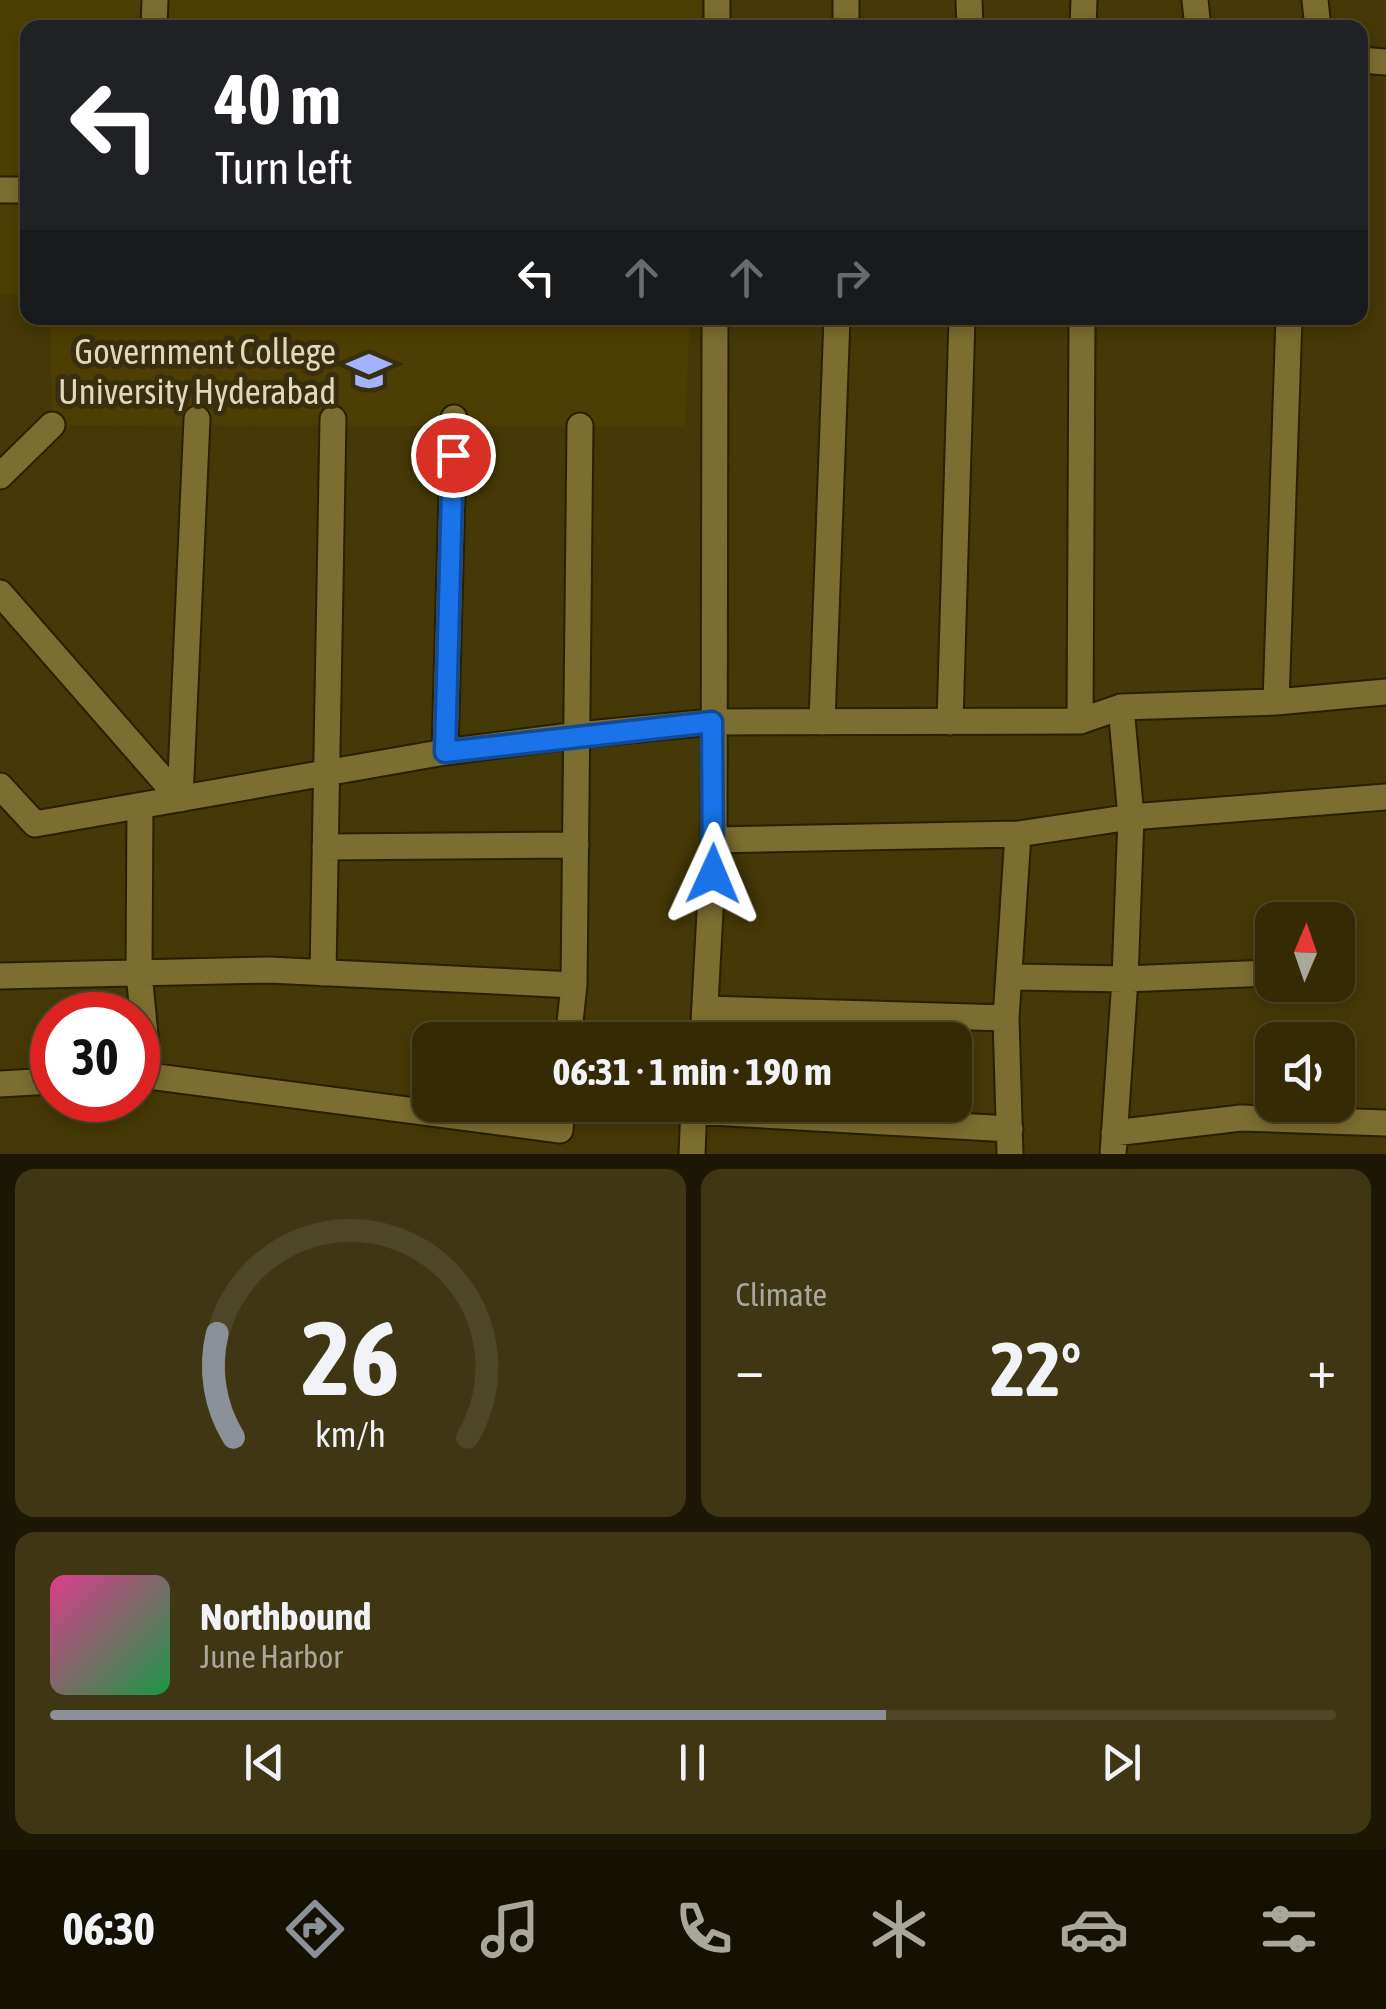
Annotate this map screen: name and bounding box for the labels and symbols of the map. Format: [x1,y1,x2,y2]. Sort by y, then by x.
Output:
place label: Government College University Hyderabad [58,331,336,411]
school or university icon: Government College University Hyderabad [345,347,393,395]
pin [411,413,496,498]
position arrow [661,822,765,926]
north arrow [1255,902,1355,1002]
speed limit sign: 30 [30,992,160,1122]

